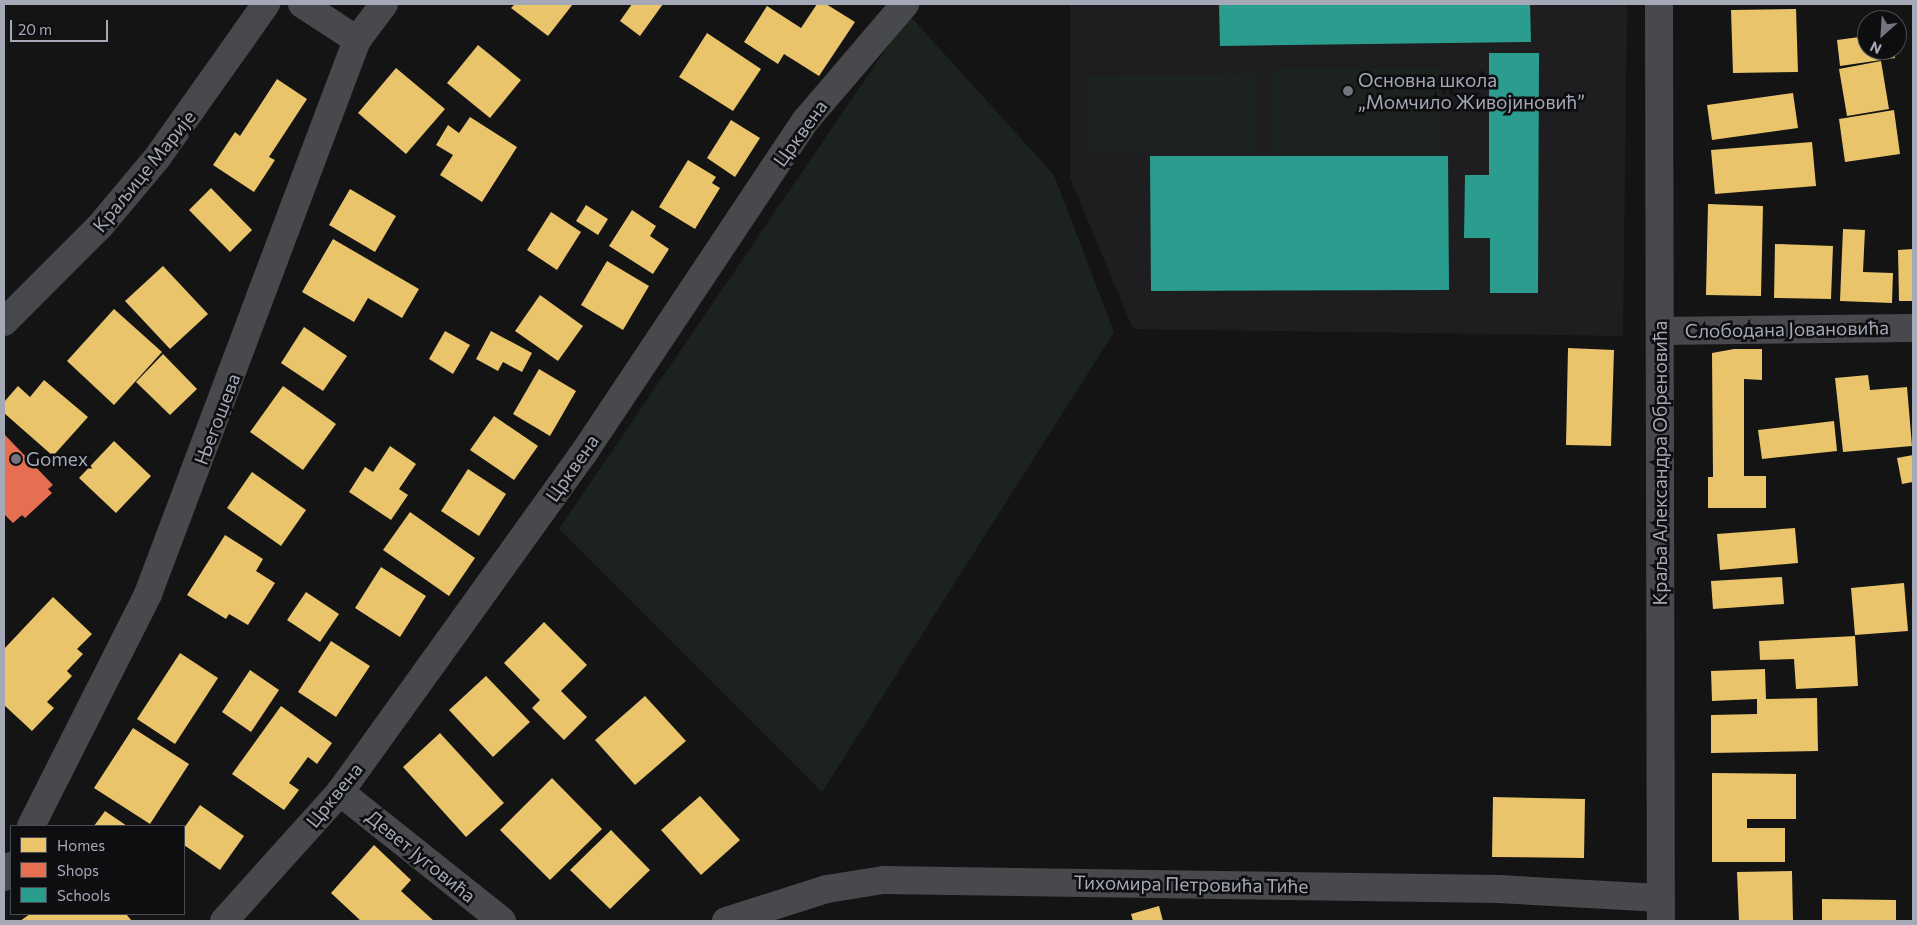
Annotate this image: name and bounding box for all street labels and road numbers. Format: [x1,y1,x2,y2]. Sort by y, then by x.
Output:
street label: Црквена [768,95,832,171]
street label: Краљице Марије [88,106,200,236]
street label: Слободана Јовановића [1685,316,1889,342]
street label: Краља Александра Обреновића [1649,321,1671,605]
street label: Његошева [189,370,245,468]
street label: Црквена [541,430,603,506]
street label: Црквена [301,758,367,832]
street label: Девет Југовића [362,805,480,907]
street label: Тихомира Петровића Тиће [1073,871,1309,897]

